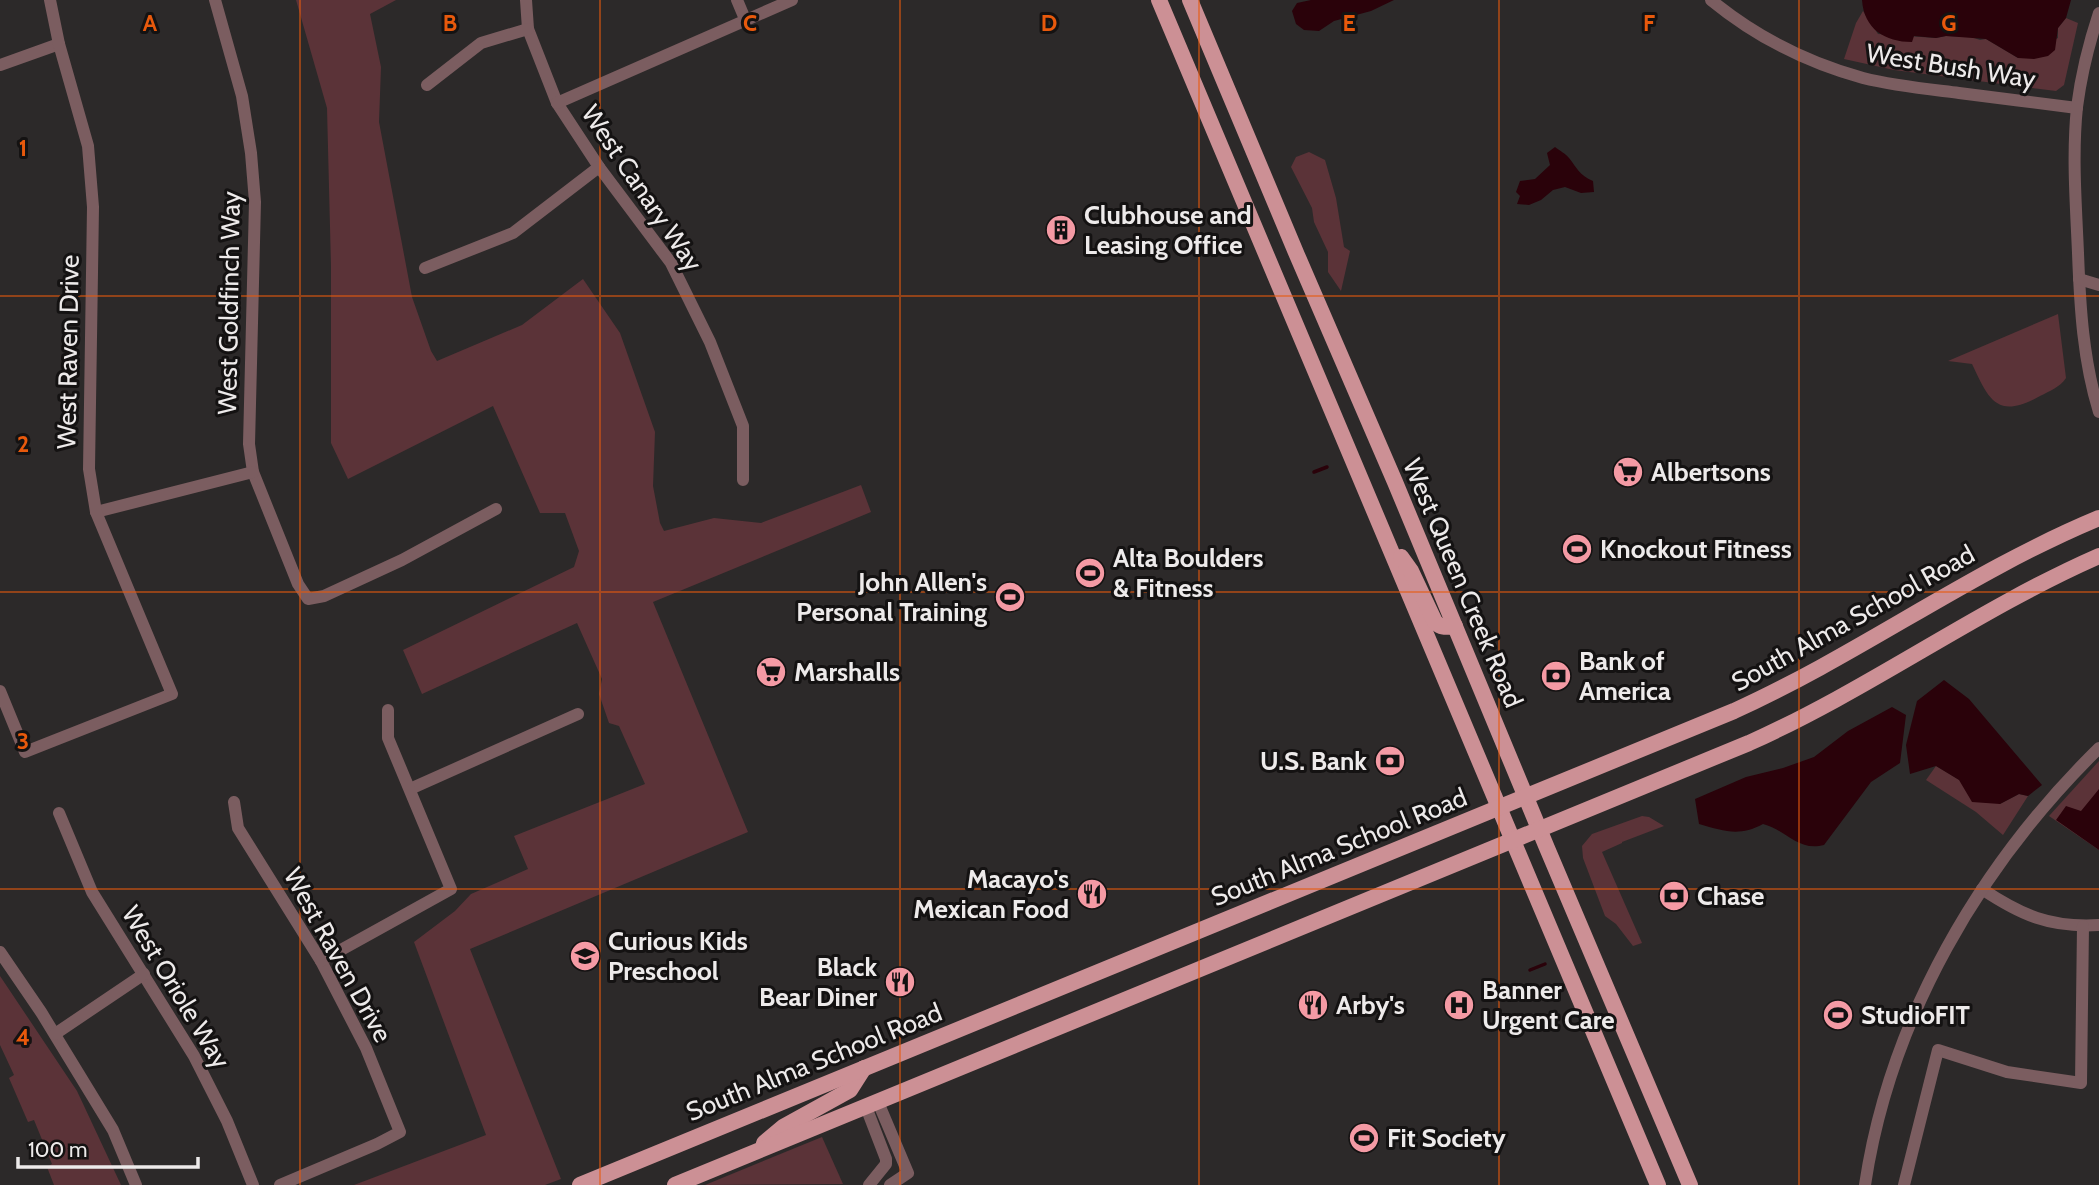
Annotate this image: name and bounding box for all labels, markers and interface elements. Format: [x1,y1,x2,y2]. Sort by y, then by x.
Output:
text: A [143,9,158,37]
text: B [443,9,457,37]
text: C [743,9,757,37]
text: D [1041,9,1057,37]
text: E [1342,9,1356,37]
text: F [1643,9,1655,37]
text: G [1941,9,1957,37]
street label: West Bush Way [1864,37,2038,95]
street label: West Canary Way [575,99,709,277]
text: 1 [19,134,27,162]
street label: West Goldfinch Way [211,191,247,415]
place label: Clubhouse and Leasing Office [1084,199,1252,261]
building icon: Clubhouse and Leasing Office [1044,213,1078,247]
street label: West Raven Drive [50,255,86,449]
text: 2 [17,430,29,458]
street label: West Queen Creek Road [1396,454,1530,712]
supermarket icon: Albertsons [1611,455,1645,489]
place label: Albertsons [1651,456,1771,488]
sports icon: Knockout Fitness [1560,532,1594,566]
place label: Knockout Fitness [1600,533,1792,565]
street label: South Alma School Road [1726,538,1980,698]
place label: Alta Boulders & Fitness [1113,542,1263,604]
sports icon: Alta Boulders & Fitness [1073,556,1107,590]
place label: John Allen's Personal Training [796,566,987,628]
sports icon: John Allen's Personal Training [993,580,1027,614]
place label: Bank of America [1579,645,1671,707]
supermarket icon: Marshalls [754,655,788,689]
place label: Marshalls [794,656,900,688]
bank icon: Bank of America [1539,659,1573,693]
text: 3 [17,727,29,755]
bank icon: U.S. Bank [1373,744,1407,778]
place label: U.S. Bank [1260,745,1367,777]
street label: South Alma School Road [1206,781,1472,913]
street label: West Raven Drive [277,862,399,1048]
place label: Macayo's Mexican Food [913,863,1069,925]
restaurant icon: Macayo's Mexican Food [1075,877,1109,911]
bank icon: Chase [1657,879,1691,913]
place label: Chase [1697,880,1765,912]
street label: West Oriole Way [115,900,237,1074]
place label: Curious Kids Preschool [608,925,748,987]
school or university icon: Curious Kids Preschool [568,939,602,973]
place label: Black Bear Diner [759,951,877,1013]
restaurant icon: Black Bear Diner [883,965,917,999]
place label: Banner Urgent Care [1482,974,1615,1036]
restaurant icon: Arby's [1296,988,1330,1022]
hospital icon: Banner Urgent Care [1442,988,1476,1022]
place label: Arby's [1336,989,1405,1021]
street label: South Alma School Road [681,996,947,1128]
sports icon: StudioFIT [1821,998,1855,1032]
place label: StudioFIT [1861,999,1970,1031]
text: 4 [16,1023,30,1051]
sports icon: Fit Society [1347,1121,1381,1155]
place label: Fit Society [1387,1122,1506,1154]
scale bar [18,1126,198,1170]
text: 100 m [28,1137,87,1162]

